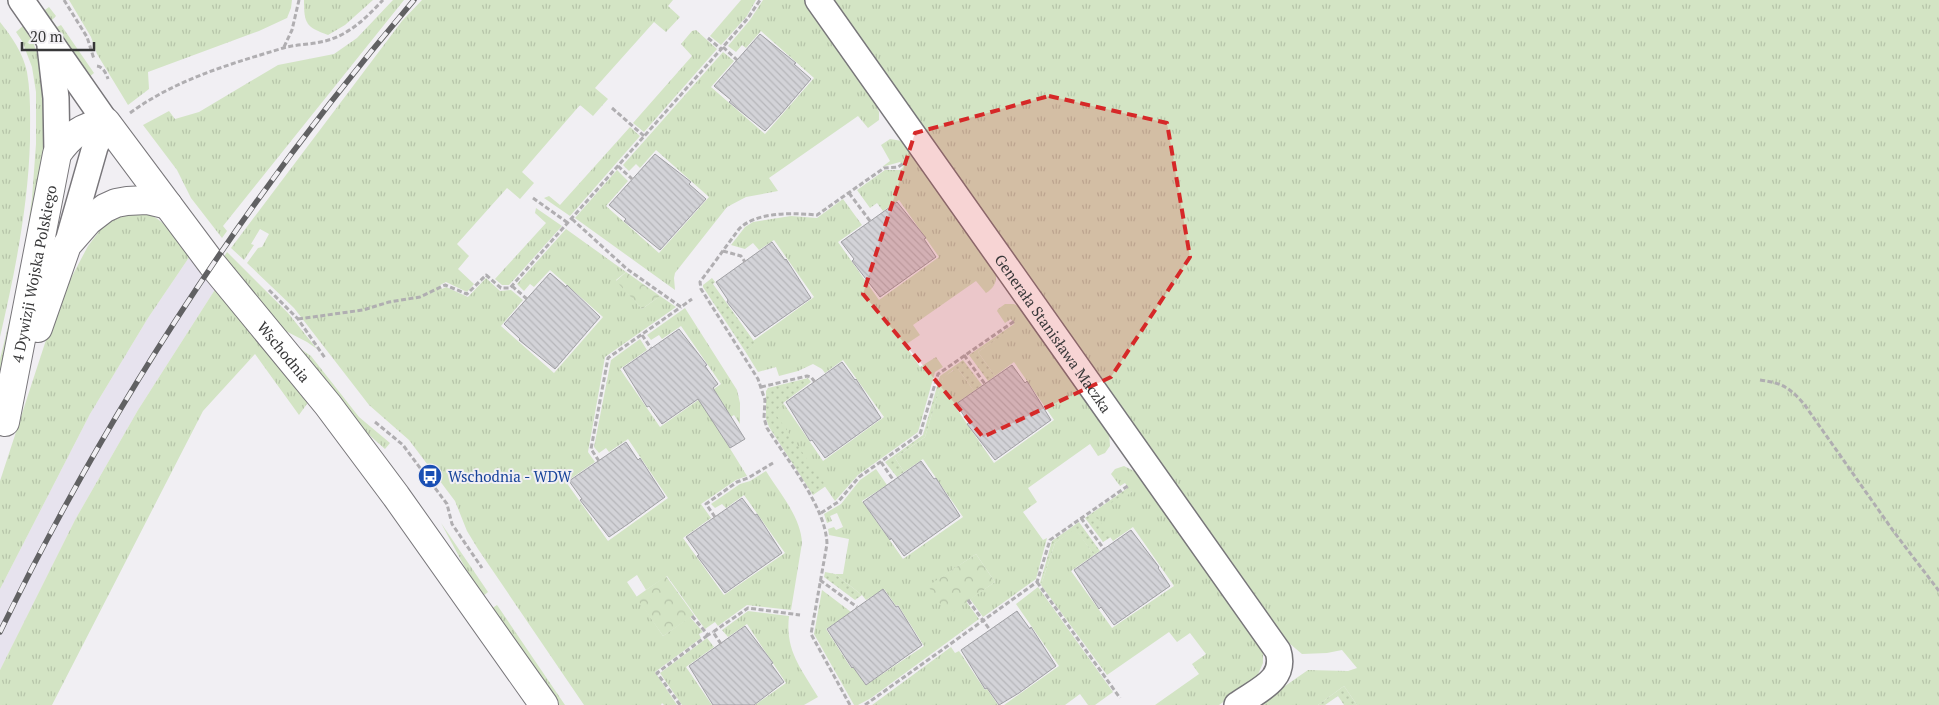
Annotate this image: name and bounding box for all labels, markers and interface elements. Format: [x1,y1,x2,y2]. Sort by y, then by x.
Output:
scale bar [22,20,95,52]
text: 20 m [30,26,63,46]
street label: 4 Dywizji Wojska Polskiego [7,183,61,364]
street label: Generała Stanisława Maczka [991,250,1117,417]
street label: Wschodnia [253,317,315,386]
bus stop icon: Wschodnia - WDW [417,463,443,489]
place label: Wschodnia - WDW [448,466,573,486]

